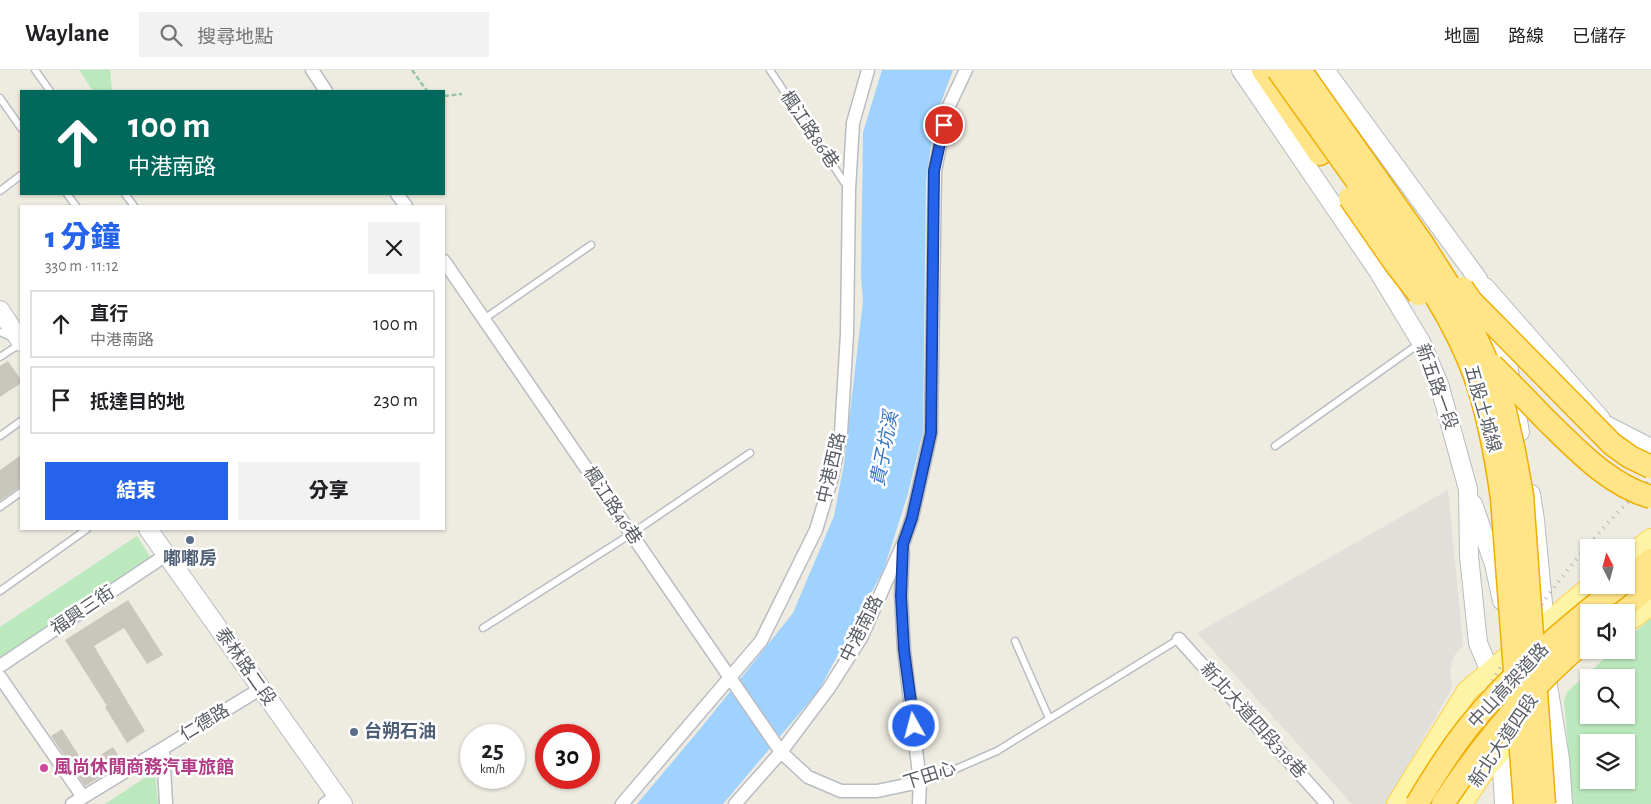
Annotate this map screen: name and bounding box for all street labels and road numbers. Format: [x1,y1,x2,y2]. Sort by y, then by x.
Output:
street label: 楓江路86巷 [777,87,843,172]
street label: 新五路一段 [1412,341,1462,432]
street label: 五股土城線 [1461,363,1505,455]
street label: 中港西路 [813,430,849,505]
street label: 楓江路46巷 [580,463,646,548]
street label: 福興三街 [47,582,118,639]
street label: 中港南路 [836,592,886,665]
street label: 泰林路二段 [212,624,280,709]
street label: 中山高架道路 [1464,639,1552,732]
street label: 新北大道四段318巷 [1197,659,1311,782]
street label: 新北大道四段 [1465,690,1542,791]
street label: 仁德路 [176,700,233,745]
street label: 下田心 [901,758,958,793]

